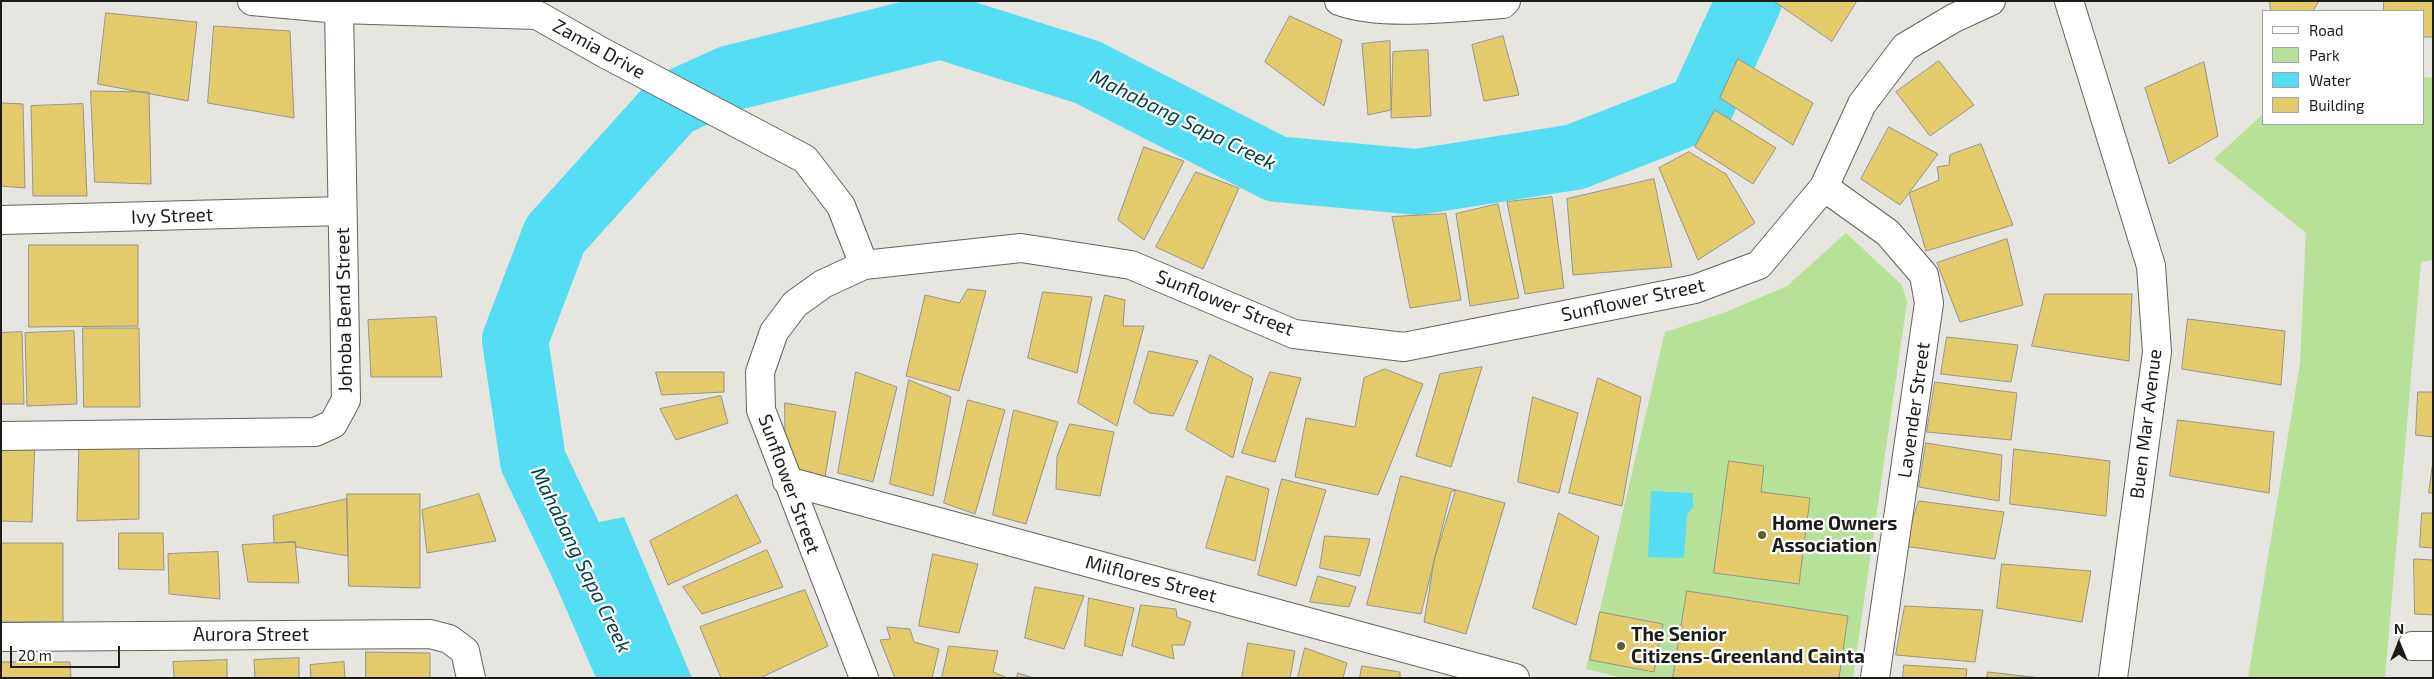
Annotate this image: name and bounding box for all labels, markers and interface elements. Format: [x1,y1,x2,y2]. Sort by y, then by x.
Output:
legend [2262,10,2424,125]
street label: Zamia Drive [549,14,649,84]
text: Road [2309,21,2344,39]
text: Park [2309,46,2340,64]
water label: Mahabang Sapa Creek [1086,65,1280,175]
text: Water [2309,71,2351,89]
text: Building [2309,96,2364,114]
street label: Ivy Street [131,203,213,229]
street label: Johoba Bend Street [331,227,357,393]
street label: Sunflower Street [1153,265,1297,341]
street label: Sunflower Street [1559,274,1707,326]
street label: Lavender Street [1893,341,1935,479]
street label: Buen Mar Avenue [2126,348,2166,500]
street label: Sunflower Street [753,411,825,557]
water label: Mahabang Sapa Creek [526,463,636,657]
place label: Home Owners Association [1772,513,1897,557]
marker: Home Owners Association [1756,529,1768,541]
street label: Milflores Street [1083,551,1219,607]
north arrow [2374,619,2424,669]
text: N [2394,620,2404,637]
street label: Aurora Street [193,624,309,646]
place label: The Senior Citizens-Greenland Cainta [1631,624,1865,668]
scale bar [12,636,122,668]
marker: The Senior Citizens-Greenland Cainta [1615,640,1627,652]
text: 20 m [18,646,52,664]

